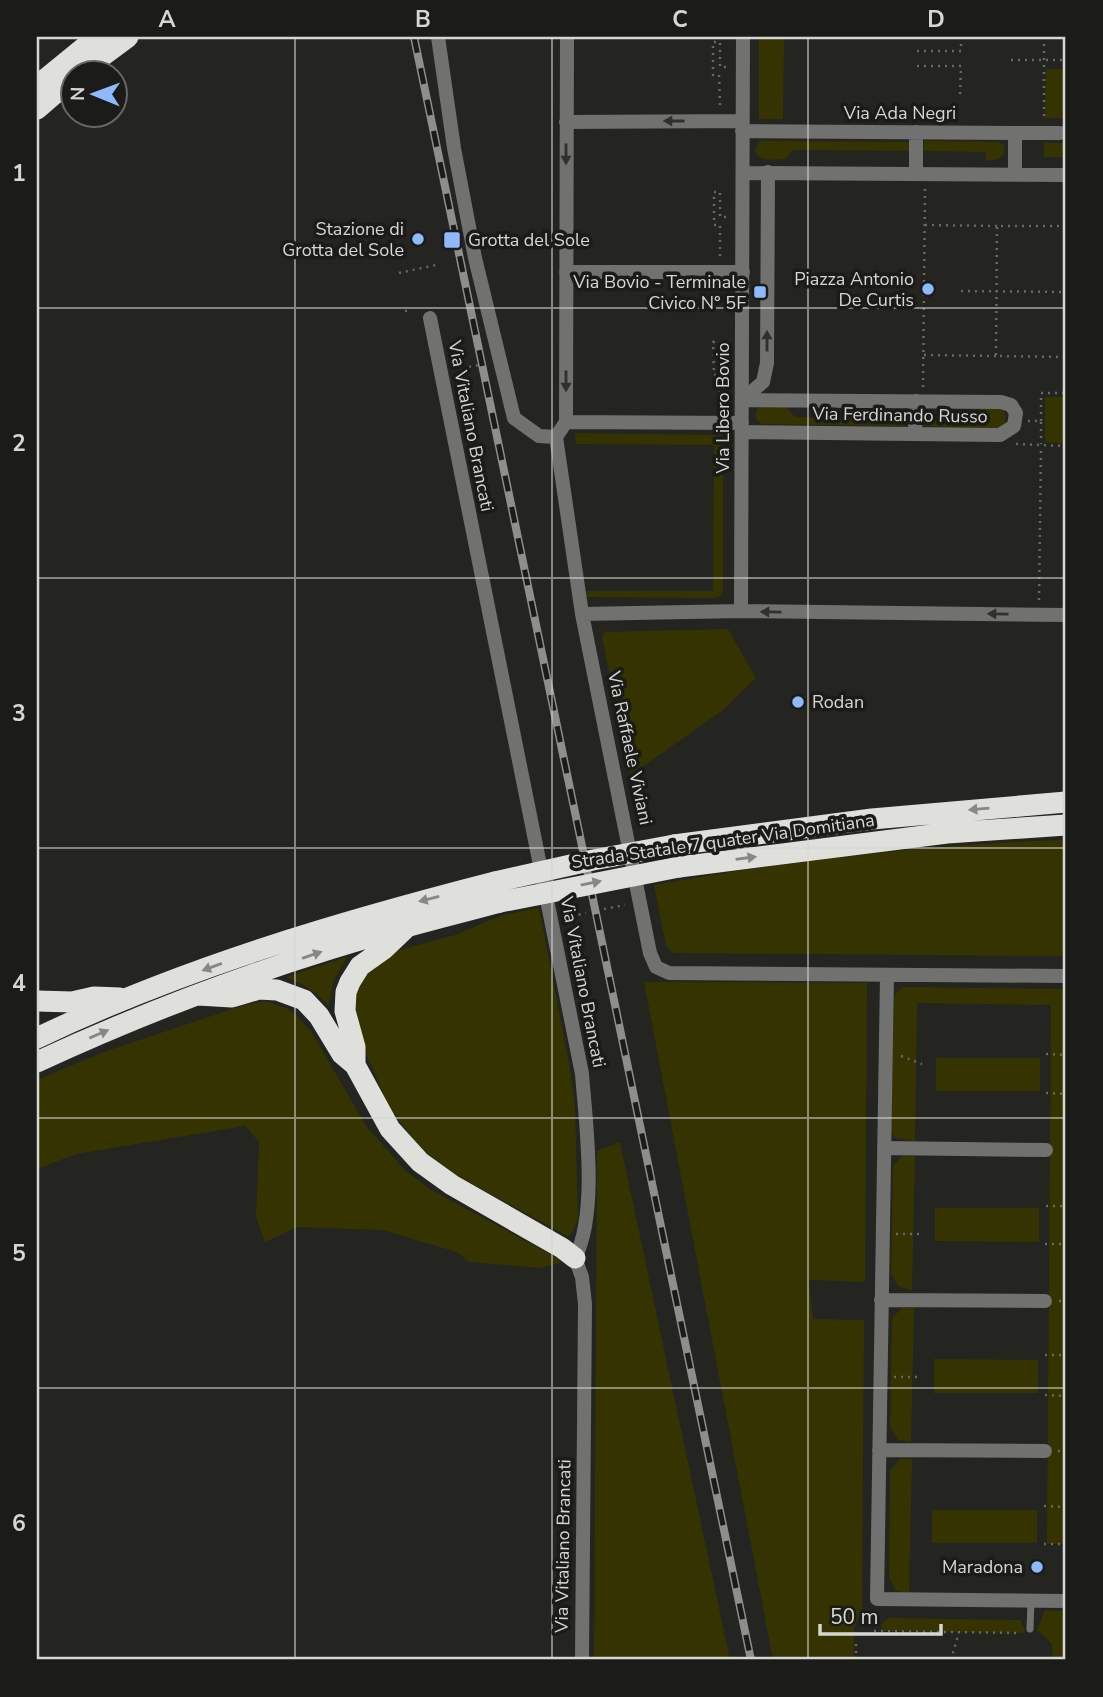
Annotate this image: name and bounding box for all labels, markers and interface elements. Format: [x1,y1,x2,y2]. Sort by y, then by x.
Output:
text: A [158,4,176,35]
text: B [415,4,431,35]
text: C [672,4,688,35]
text: D [927,4,945,35]
north arrow [60,60,130,130]
text: N [65,86,91,101]
street label: Via Ada Negri [843,101,956,125]
one-way arrow [663,115,685,127]
one-way arrow [560,143,572,165]
text: 1 [12,158,26,189]
place label: Stazione di Grotta del Sole [282,217,404,262]
place label: Grotta del Sole [468,228,590,252]
marker: Grotta del Sole [442,230,462,250]
marker: Stazione di Grotta del Sole [410,231,426,247]
place label: Piazza Antonio De Curtis [794,267,914,312]
place label: Via Bovio - Terminale Civico N° 5F [572,270,746,315]
marker: Piazza Antonio De Curtis [920,281,936,297]
marker: Via Bovio - Terminale Civico N° 5F [752,284,768,300]
one-way arrow [761,330,773,352]
street label: Via Vitaliano Brancati [442,338,499,514]
street label: Via Libero Bovio [711,342,735,475]
one-way arrow [560,371,572,393]
street label: Via Ferdinando Russo [811,401,988,429]
text: 2 [12,428,26,459]
one-way arrow [759,606,781,617]
one-way arrow [987,608,1009,620]
street label: Via Raffaele Viviani [602,668,658,827]
place label: Rodan [812,690,864,714]
marker: Rodan [790,694,806,710]
text: 3 [12,698,26,729]
one-way arrow [968,804,990,815]
street label: Strada Statale 7 quater Via Domitiana [570,808,876,874]
one-way arrow [735,852,757,863]
one-way arrow [580,877,602,888]
one-way arrow [418,894,440,905]
street label: Via Vitaliano Brancati [554,894,611,1070]
one-way arrow [302,949,323,959]
one-way arrow [202,961,223,972]
text: 4 [12,968,26,999]
one-way arrow [89,1028,109,1040]
text: 5 [12,1238,26,1269]
street label: Via Vitaliano Brancati [549,1459,577,1634]
text: 6 [12,1508,26,1539]
place label: Maradona [942,1555,1023,1579]
marker: Maradona [1029,1559,1045,1575]
scale bar [820,1592,940,1636]
text: 50 m [830,1603,879,1631]

